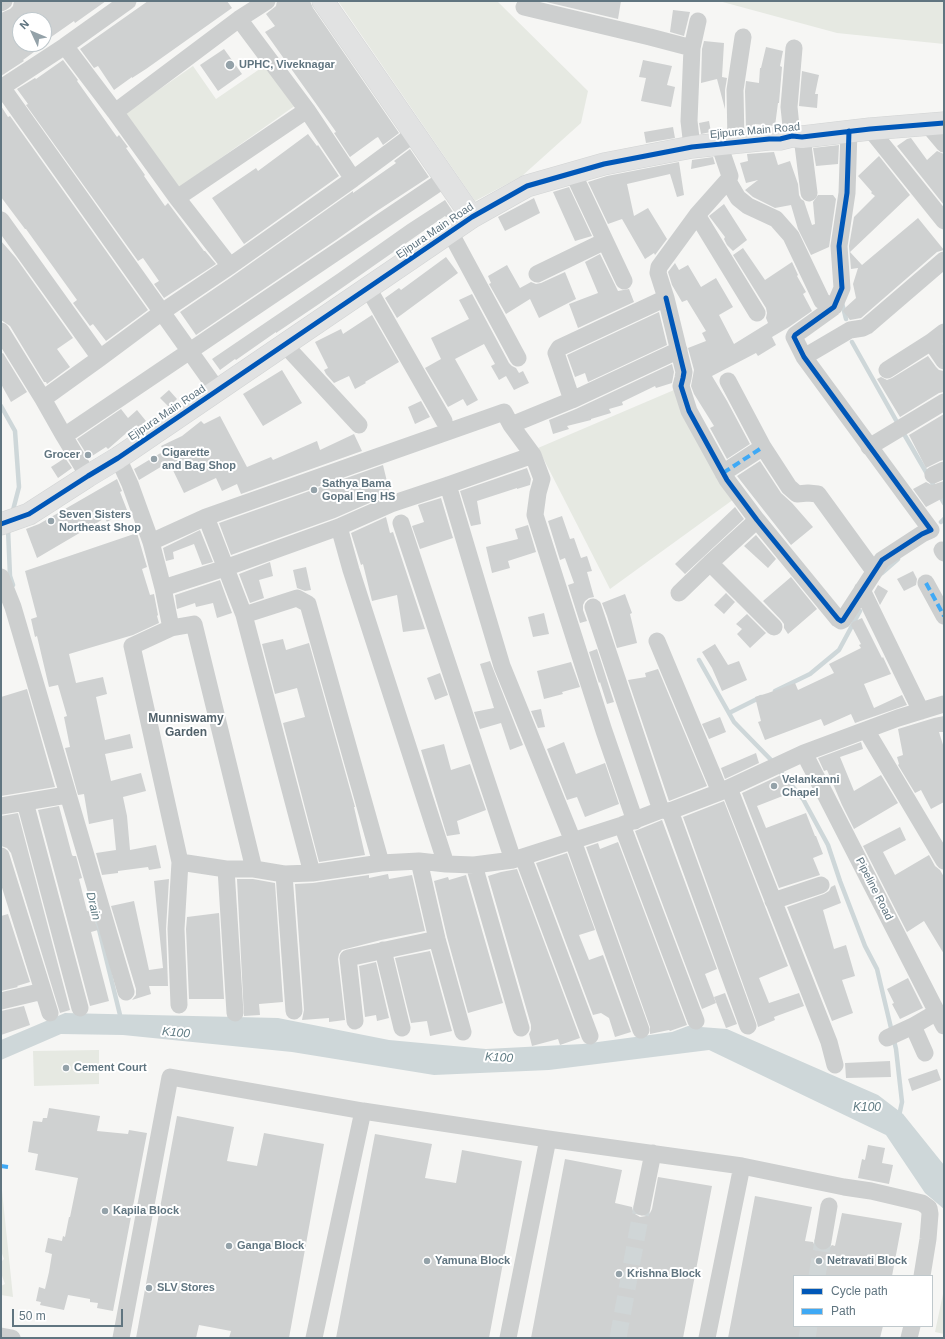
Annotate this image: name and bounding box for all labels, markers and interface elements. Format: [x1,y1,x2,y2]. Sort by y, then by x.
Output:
north arrow [12,12,52,52]
text: N [17,17,31,31]
place label: UPHC, Viveknagar [239,58,335,72]
marker: UPHC, Viveknagar [224,59,236,71]
street label: Ejipura Main Road [709,120,801,142]
street label: Ejipura Main Road [394,200,476,262]
street label: Ejipura Main Road [126,382,208,444]
place label: Cigarette and Bag Shop [162,446,236,472]
place label: Grocer [44,448,80,462]
marker: Grocer [83,450,93,460]
marker: Cigarette and Bag Shop [149,454,159,464]
place label: Sathya Bama Gopal Eng HS [322,477,395,503]
marker: Sathya Bama Gopal Eng HS [309,485,319,495]
place label: Seven Sisters Northeast Shop [59,508,141,534]
marker: Seven Sisters Northeast Shop [46,516,56,526]
district label: Munniswamy Garden [148,712,224,740]
place label: Velankanni Chapel [782,773,839,799]
marker: Velankanni Chapel [769,781,779,791]
street label: Pipeline Road [853,855,895,923]
water label: Drain [83,890,103,922]
water label: K100 [161,1025,191,1041]
water label: K100 [485,1050,513,1066]
place label: Cement Court [74,1061,147,1075]
marker: Cement Court [61,1063,71,1073]
water label: K100 [853,1101,881,1115]
place label: Kapila Block [113,1204,179,1218]
marker: Kapila Block [100,1206,110,1216]
place label: Ganga Block [237,1239,304,1253]
marker: Ganga Block [224,1241,234,1251]
place label: Yamuna Block [435,1254,510,1268]
place label: Netravati Block [827,1254,907,1268]
marker: Yamuna Block [422,1256,432,1266]
marker: Netravati Block [814,1256,824,1266]
place label: Krishna Block [627,1267,701,1281]
marker: Krishna Block [614,1269,624,1279]
legend [793,1275,933,1327]
place label: SLV Stores [157,1281,215,1295]
marker: SLV Stores [144,1283,154,1293]
text: Cycle path [831,1284,888,1298]
scale bar [14,1301,125,1327]
text: Path [831,1304,856,1318]
text: 50 m [19,1309,46,1323]

